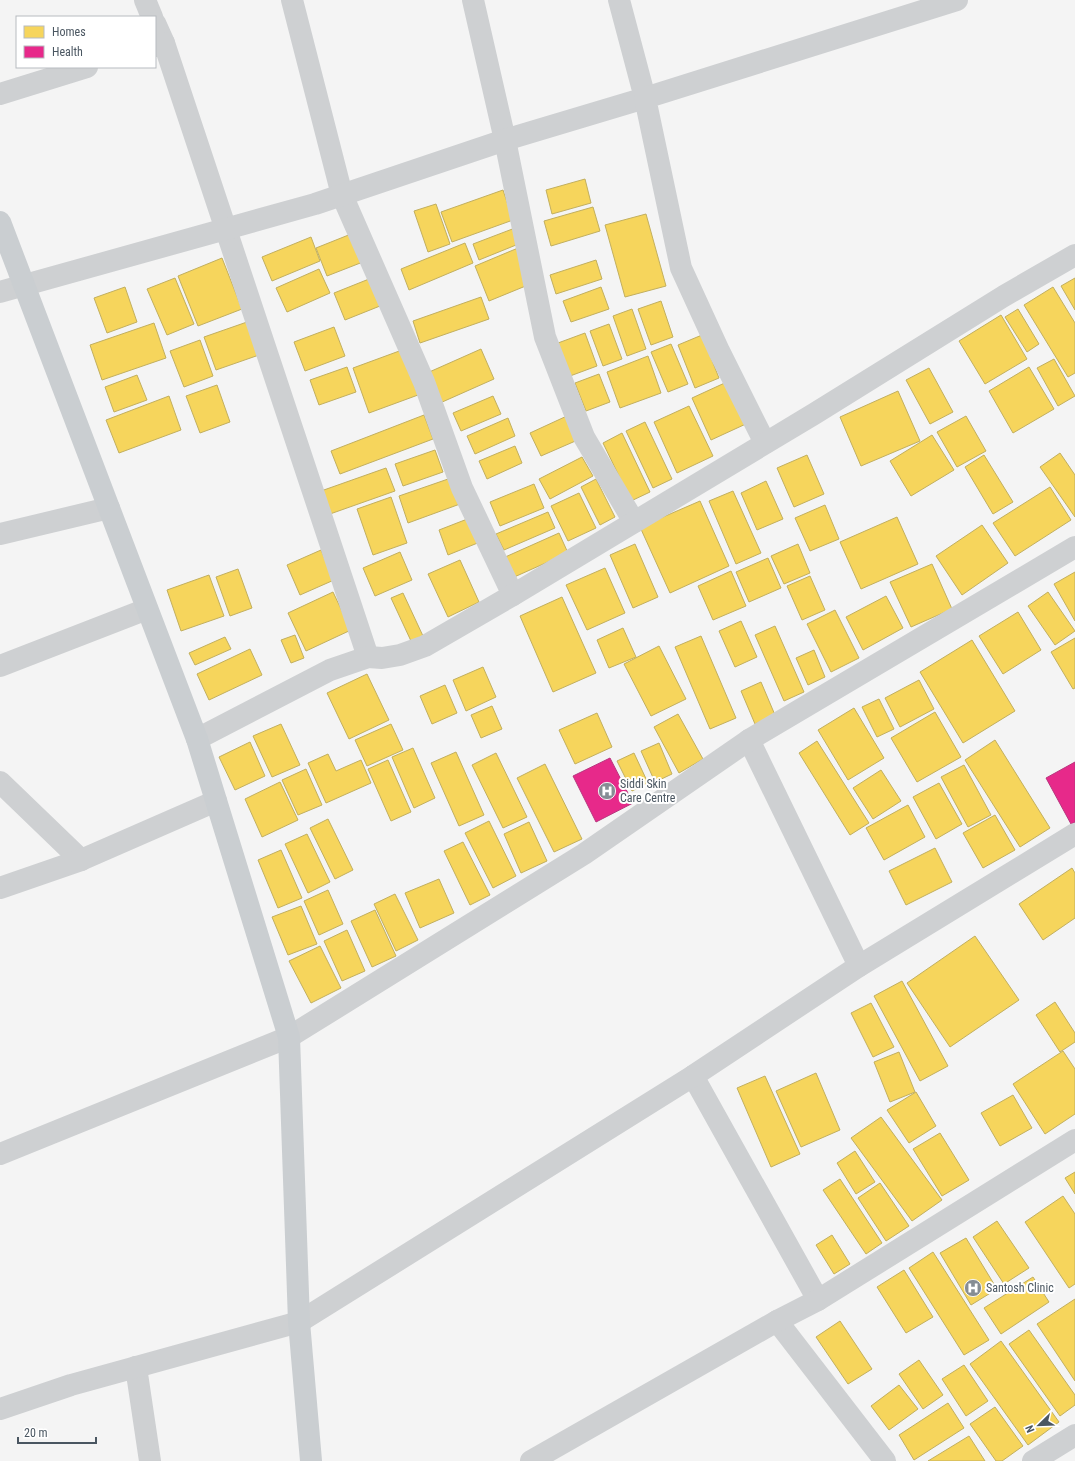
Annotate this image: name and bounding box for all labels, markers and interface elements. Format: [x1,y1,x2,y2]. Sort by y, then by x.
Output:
legend [16,16,156,68]
text: Homes [52,25,86,39]
text: Health [52,45,83,59]
place label: Siddi Skin Care Centre [620,777,676,805]
hospital icon: Siddi Skin Care Centre [597,781,617,801]
hospital icon: Santosh Clinic [963,1278,983,1298]
place label: Santosh Clinic [986,1281,1054,1295]
north arrow [1019,1405,1059,1445]
scale bar [18,1419,96,1445]
text: N [1023,1423,1038,1434]
text: 20 m [24,1426,48,1440]

